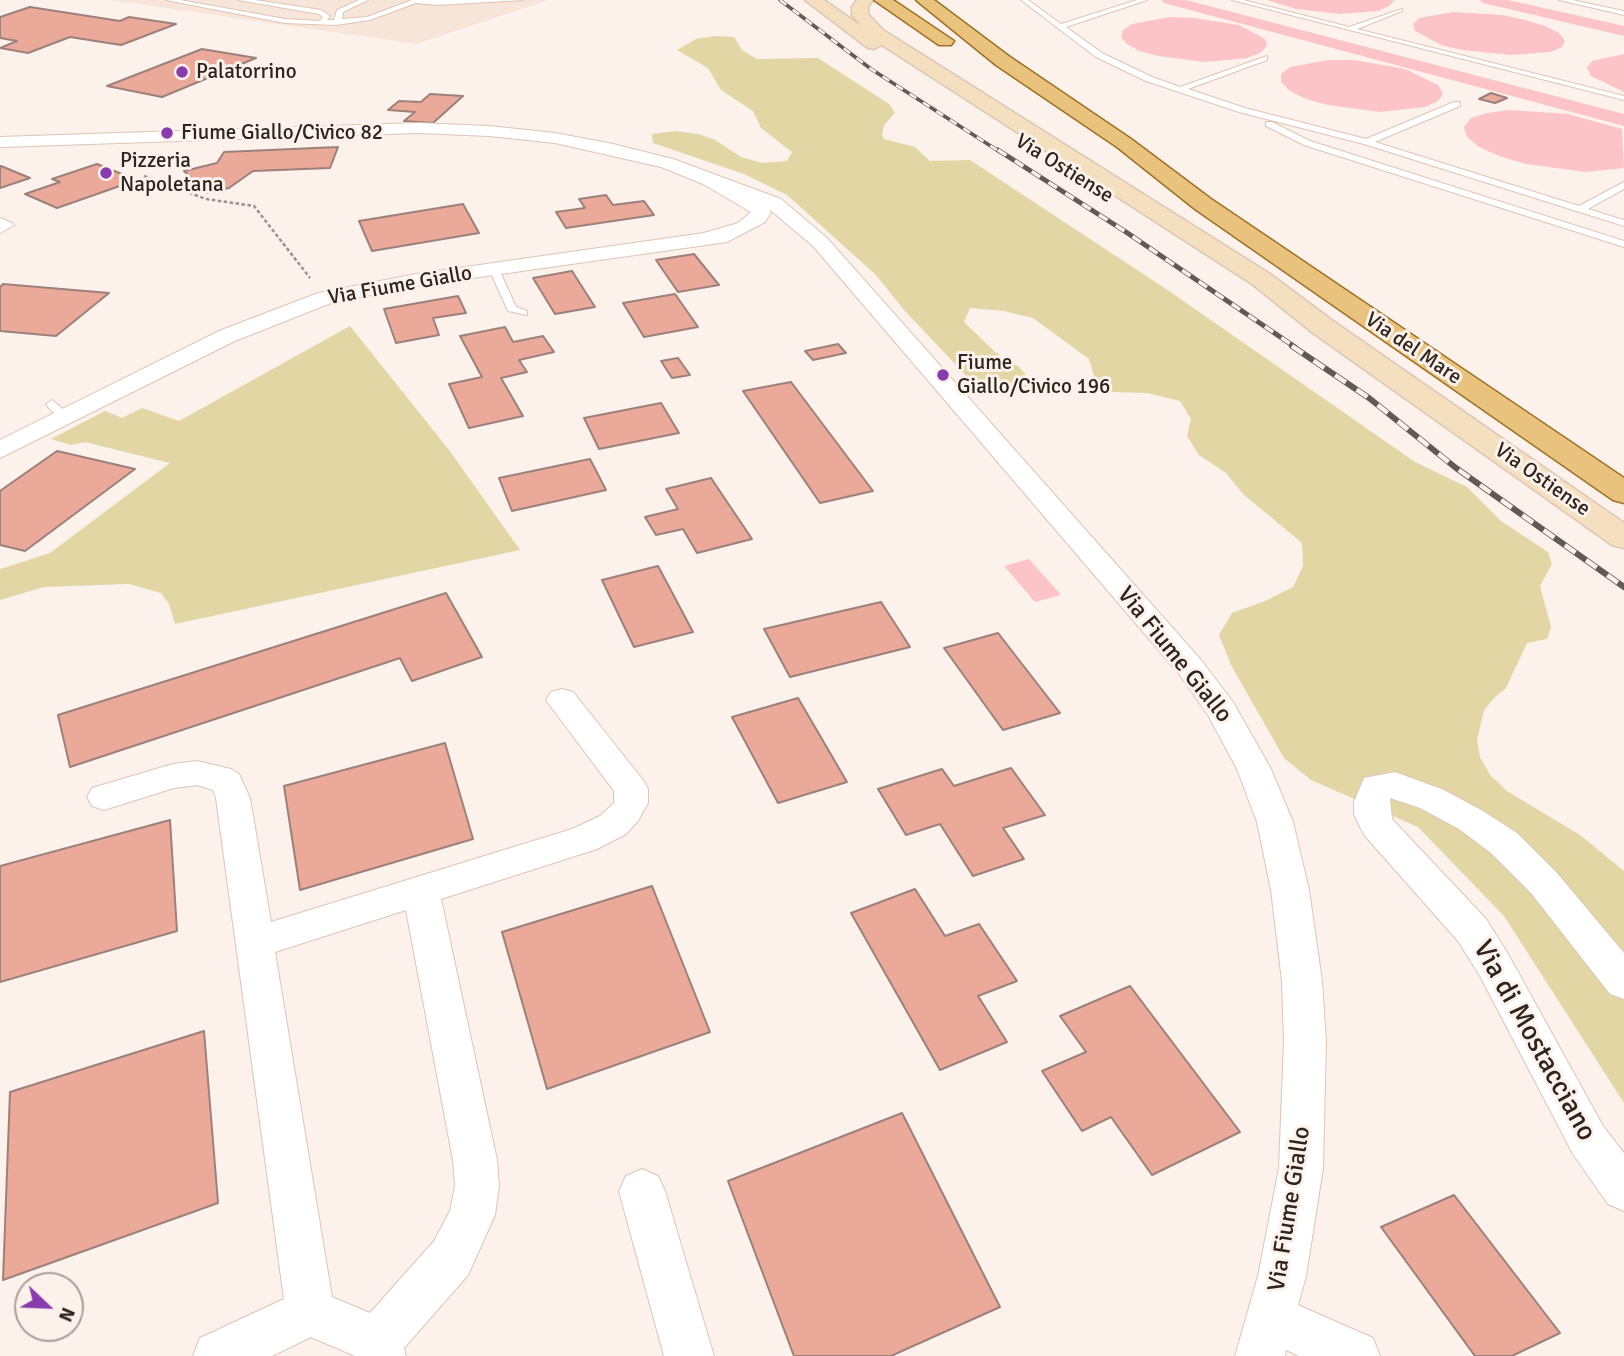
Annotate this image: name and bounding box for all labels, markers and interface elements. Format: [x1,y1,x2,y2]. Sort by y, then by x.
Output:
place label: Palatorrino [196,59,297,85]
marker: Palatorrino [174,64,190,80]
place label: Fiume Giallo/Civico 82 [181,120,383,146]
marker: Fiume Giallo/Civico 82 [159,125,175,141]
street label: Via Ostiense [1010,129,1118,209]
place label: Pizzeria Napoletana [120,148,224,198]
marker: Pizzeria Napoletana [98,165,114,181]
street label: Via Fiume Giallo [326,261,474,311]
street label: Via del Mare [1360,308,1466,390]
place label: Fiume Giallo/Civico 196 [957,350,1110,400]
marker: Fiume Giallo/Civico 196 [935,367,951,383]
street label: Via Ostiense [1489,438,1595,522]
street label: Via Fiume Giallo [1110,581,1238,729]
street label: Via di Mostacciano [1465,935,1603,1147]
street label: Via Fiume Giallo [1263,1125,1317,1293]
north arrow [14,1272,84,1342]
text: N [53,1304,80,1325]

